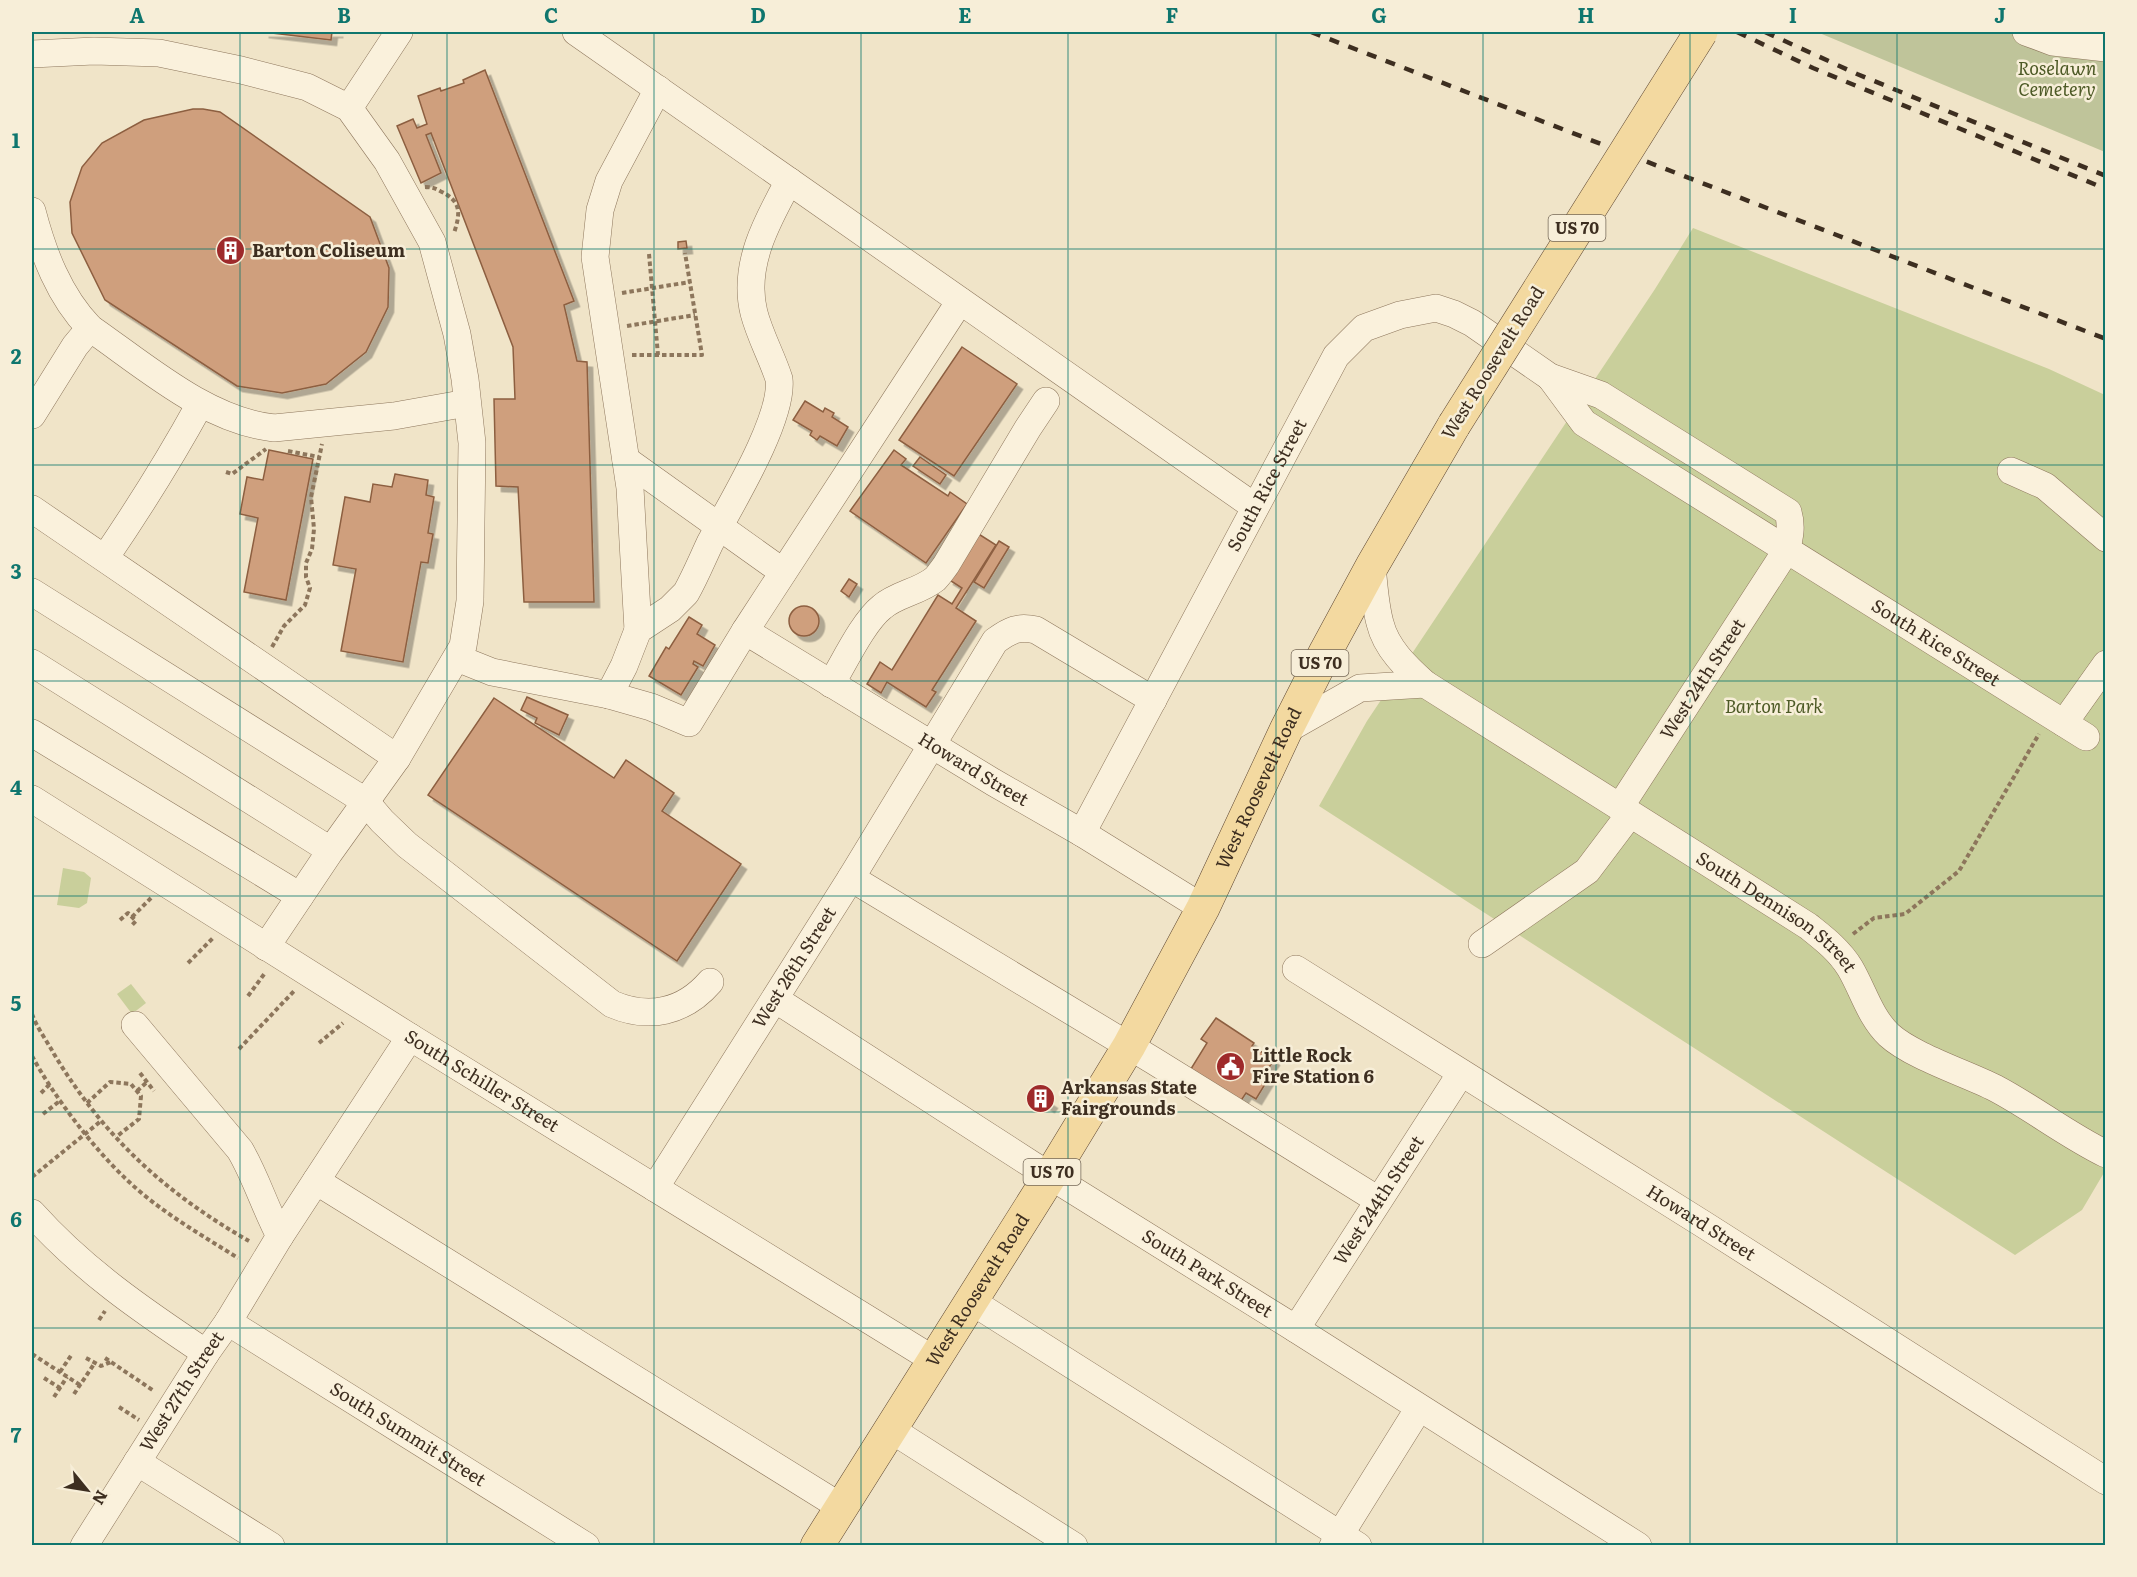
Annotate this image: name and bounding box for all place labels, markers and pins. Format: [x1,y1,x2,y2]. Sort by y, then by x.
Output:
building icon: Barton Coliseum [215,235,247,267]
place label: Barton Coliseum [252,236,405,263]
place label: Little Rock Fire Station 6 [1252,1041,1374,1089]
public building icon: Little Rock Fire Station 6 [1215,1050,1247,1082]
place label: Arkansas State Fairgrounds [1061,1073,1197,1121]
building icon: Arkansas State Fairgrounds [1024,1082,1056,1114]

